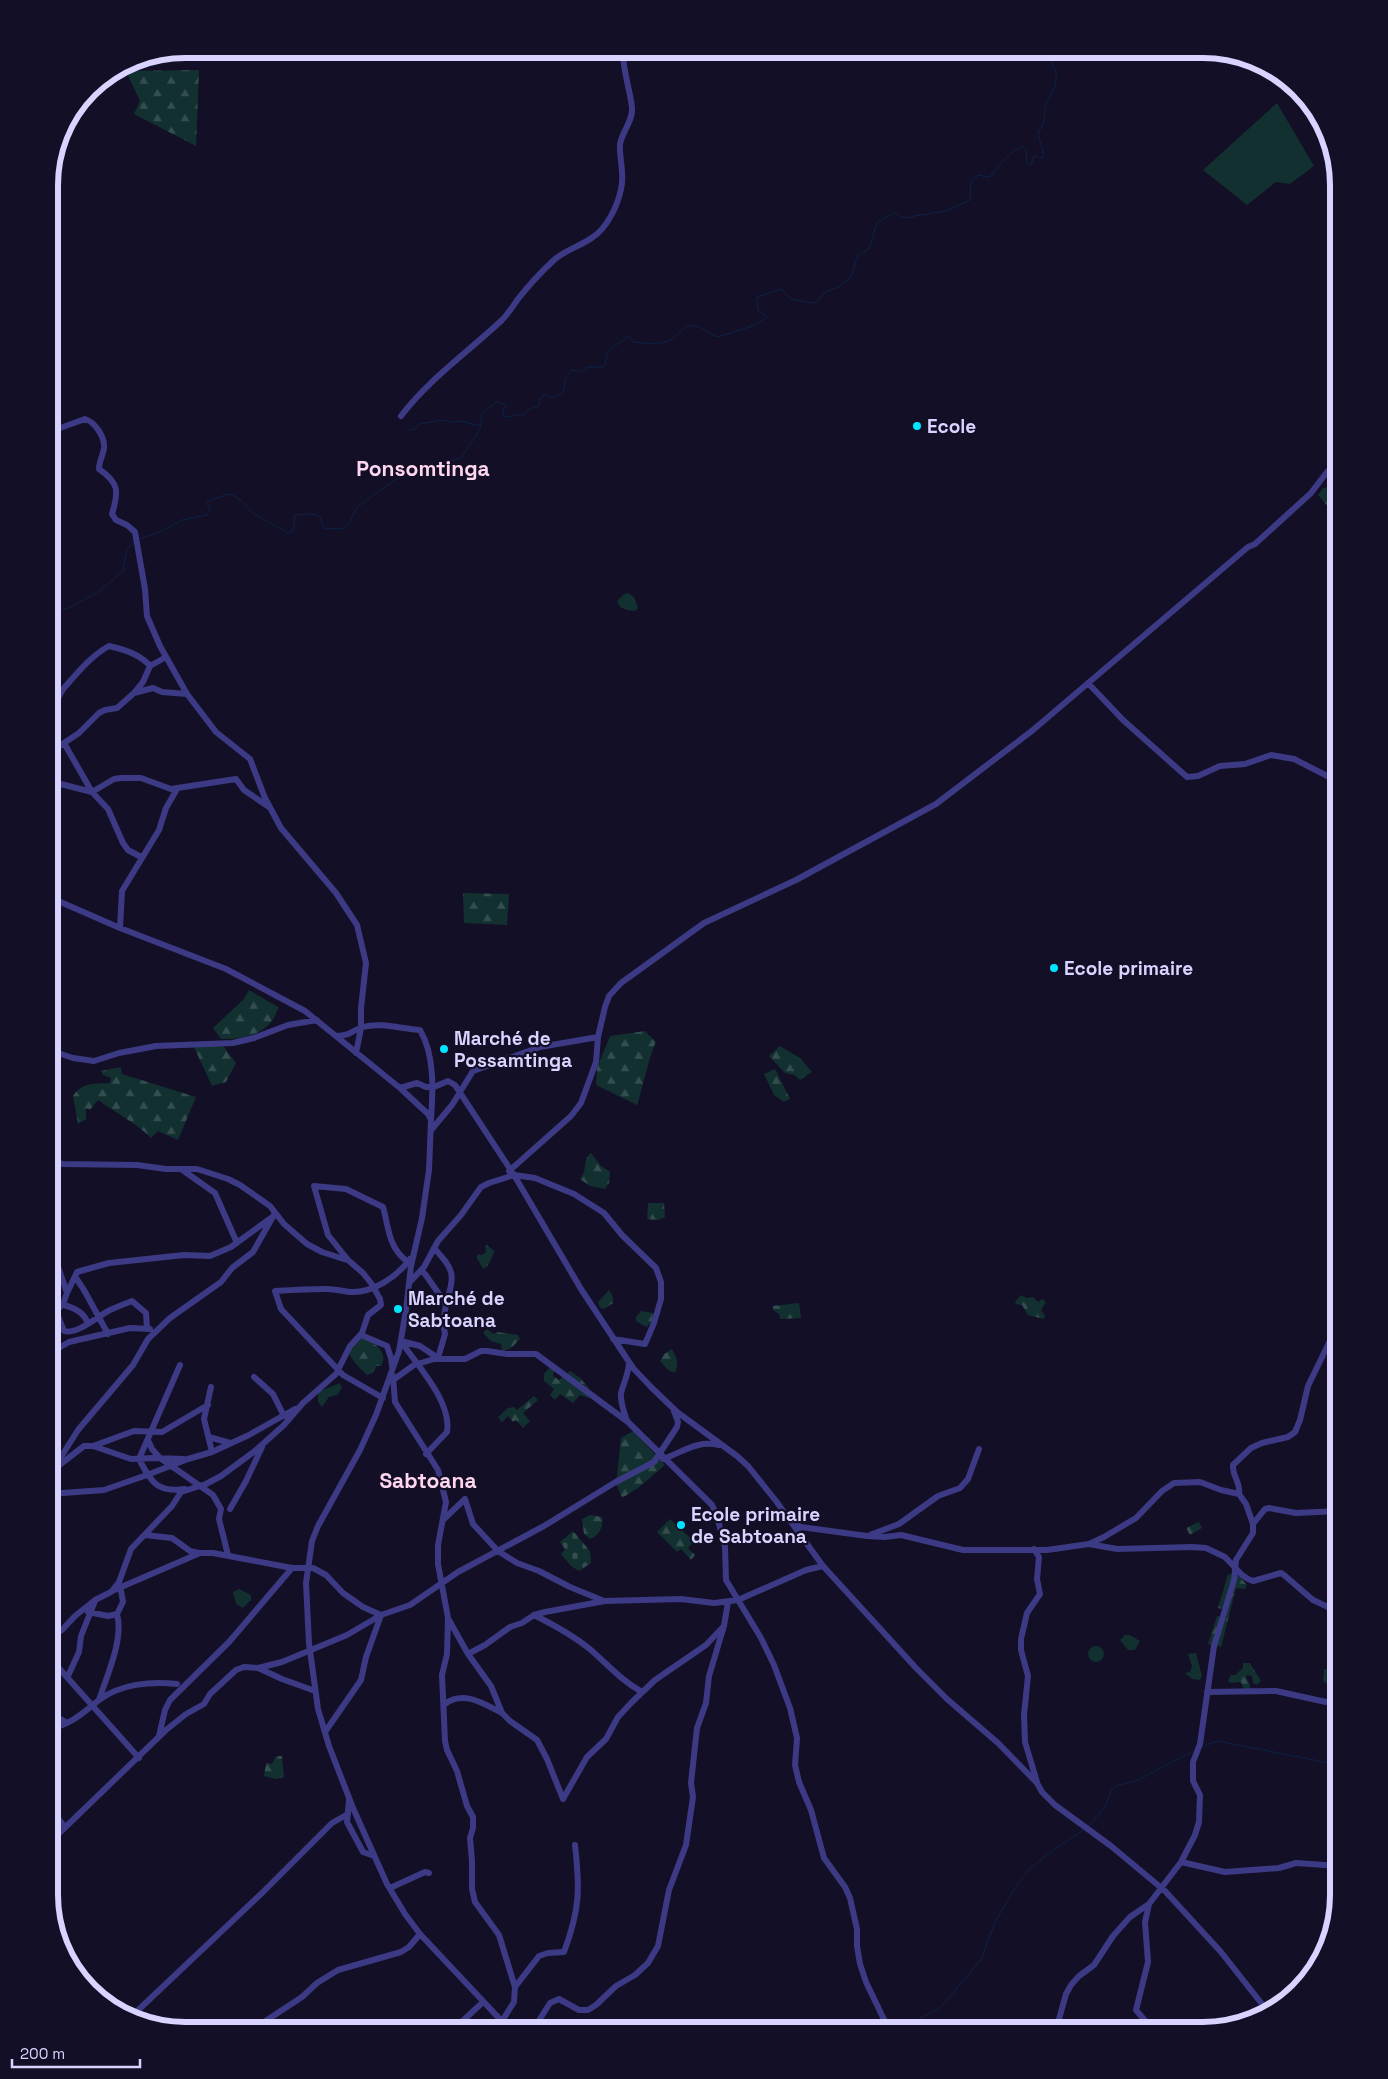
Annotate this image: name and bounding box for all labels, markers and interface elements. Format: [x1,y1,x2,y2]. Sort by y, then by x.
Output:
place label: Ecole [927,414,976,439]
marker: Ecole [911,420,923,432]
district label: Ponsomtinga [356,455,490,482]
place label: Ecole primaire [1064,956,1193,981]
marker: Ecole primaire [1048,962,1060,974]
place label: Marché de Possamtinga [454,1026,572,1073]
marker: Marché de Possamtinga [438,1043,450,1055]
place label: Marché de Sabtoana [408,1286,505,1333]
marker: Marché de Sabtoana [392,1303,404,1315]
district label: Sabtoana [379,1467,477,1494]
place label: Ecole primaire de Sabtoana [691,1502,820,1549]
marker: Ecole primaire de Sabtoana [675,1519,687,1531]
scale bar [12,2036,140,2068]
text: 200 m [20,2044,65,2063]

